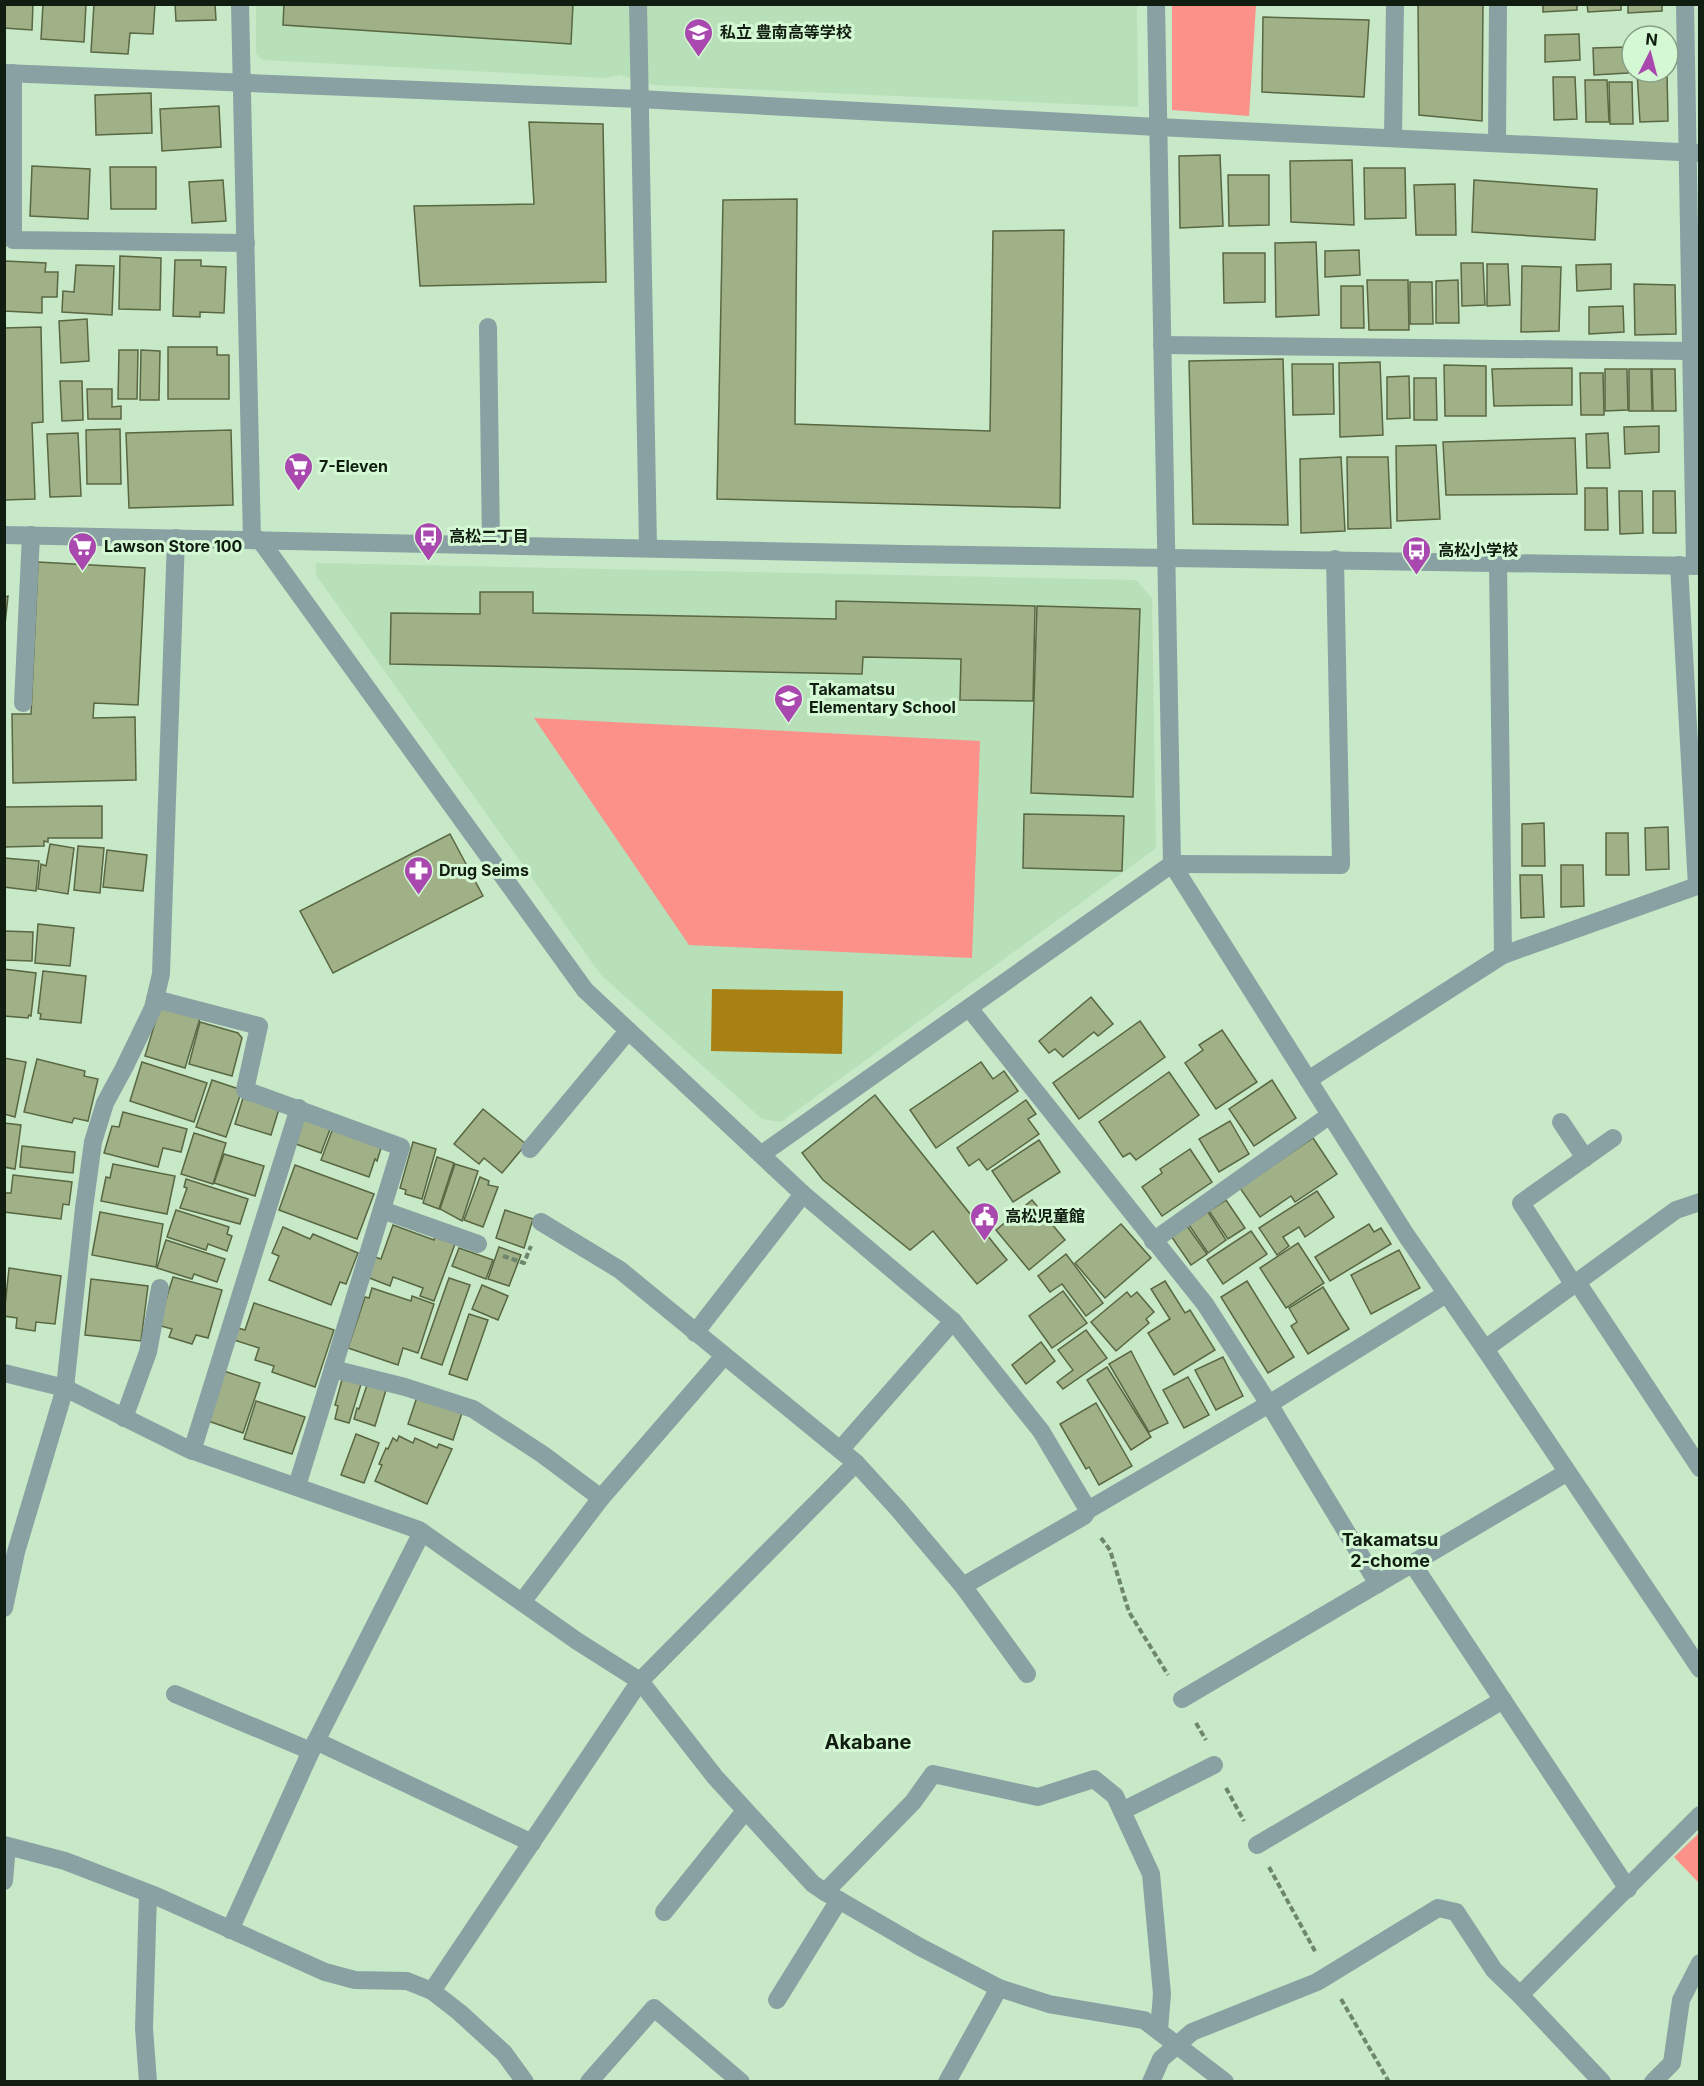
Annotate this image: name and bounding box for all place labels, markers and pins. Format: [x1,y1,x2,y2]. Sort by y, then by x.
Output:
school or university icon: 私立 豊南高等学校 [683,16,715,58]
place label: 私立 豊南高等学校 [720,22,852,42]
supermarket icon: 7-Eleven [282,450,314,492]
place label: 7-Eleven [319,456,388,476]
bus stop icon: 高松二丁目 [412,520,444,562]
place label: 高松二丁目 [449,526,529,546]
supermarket icon: Lawson Store 100 [67,530,99,572]
bus stop icon: 高松小学校 [1401,534,1433,576]
place label: Lawson Store 100 [104,536,243,556]
place label: 高松小学校 [1438,540,1518,560]
place label: Takamatsu Elementary School [809,679,956,717]
school or university icon: Takamatsu Elementary School [772,682,804,724]
pharmacy icon: Drug Seims [402,854,434,896]
place label: Drug Seims [439,860,529,880]
public building icon: 高松児童館 [968,1200,1000,1242]
place label: 高松児童館 [1005,1206,1085,1226]

